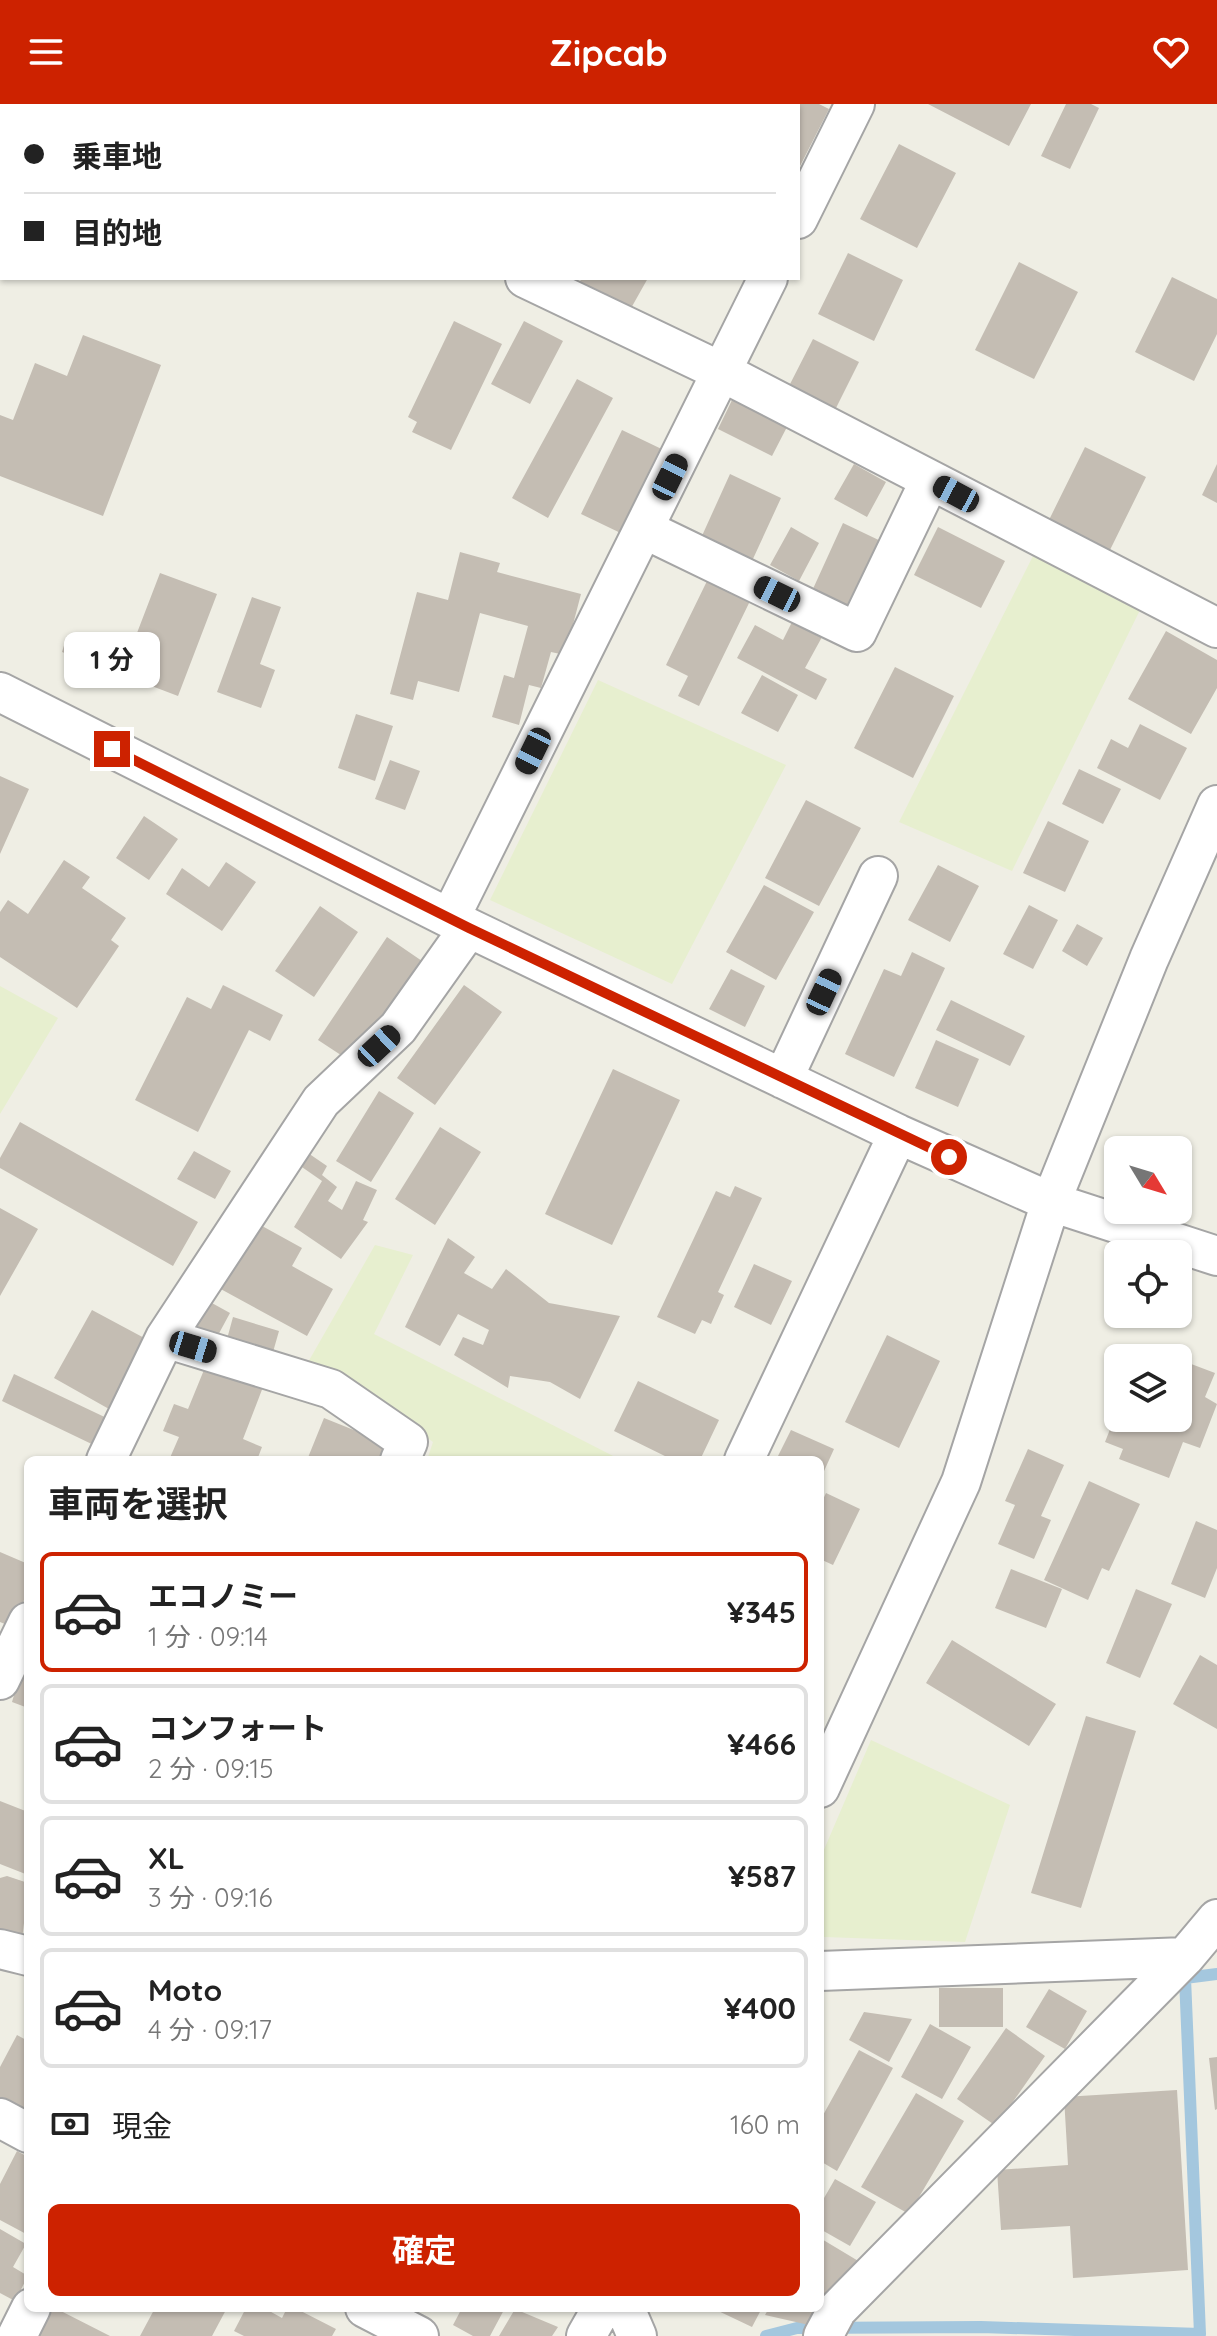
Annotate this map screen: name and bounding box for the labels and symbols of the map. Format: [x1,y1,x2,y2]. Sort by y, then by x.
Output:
car [649,450,691,504]
car [929,472,983,516]
car [750,573,804,615]
callout: 1 分 [64,633,160,689]
car [512,724,554,778]
route end [94,731,130,767]
car [803,965,845,1019]
car [353,1021,405,1071]
north arrow [1104,1136,1192,1224]
route start [931,1139,967,1175]
car [167,1329,219,1365]

